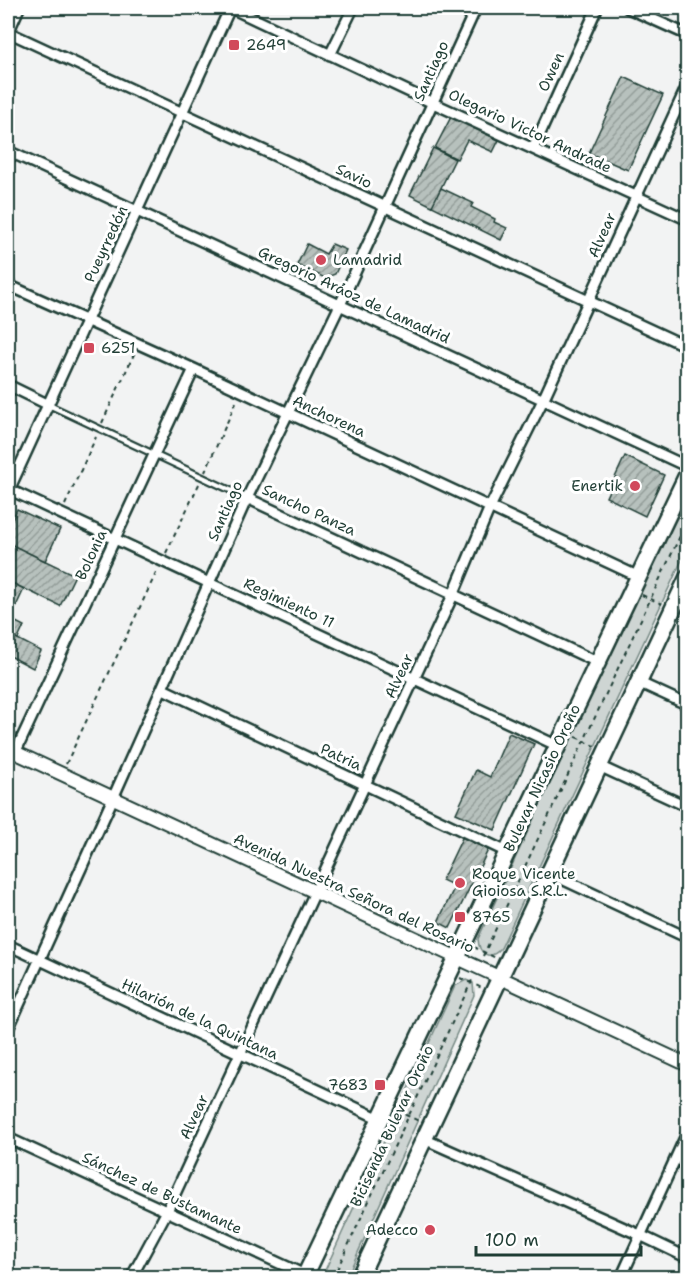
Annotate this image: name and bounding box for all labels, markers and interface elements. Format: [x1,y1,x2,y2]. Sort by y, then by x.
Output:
place label: 2649 [246,35,286,55]
marker: 2649 [227,38,241,52]
street label: Santiago [409,38,453,104]
street label: Owen [533,49,569,95]
street label: Olegario Victor Andrade [445,84,615,178]
street label: Savio [333,159,375,193]
street label: Pueyrredón [80,202,132,286]
street label: Alvear [583,209,621,261]
street label: Gregorio Aráoz de Lamadrid [255,242,454,349]
place label: Lamadrid [333,250,402,270]
marker: Lamadrid [314,253,328,267]
place label: 6251 [101,338,136,358]
marker: 6251 [82,341,96,355]
street label: Anchorena [289,390,369,442]
place label: Enertik [571,476,623,496]
street label: Santiago [203,478,247,544]
marker: Enertik [628,479,642,493]
street label: Sancho Panza [259,480,360,541]
street label: Bolonia [71,526,112,583]
street label: Regimiento 11 [240,573,338,633]
street label: Alvear [380,650,418,702]
street label: Bulevar Nicasio Oroño [499,701,585,855]
street label: Patria [317,739,365,776]
street label: Avenida Nuestra Señora del Rosario [230,828,478,958]
place label: Roque Vicente Gioiosa S.R.L. [472,864,575,901]
marker: Roque Vicente Gioiosa S.R.L. [453,876,467,890]
place label: 8765 [472,907,511,927]
marker: 8765 [453,910,467,924]
street label: Hilarión de la Quintana [118,974,282,1064]
street label: Bicisenda Bulevar Oroño [346,1042,438,1210]
place label: 7683 [328,1075,368,1095]
marker: 7683 [373,1078,387,1092]
street label: Alvear [175,1091,213,1143]
street label: Sánchez de Bustamante [79,1147,245,1239]
scale bar [476,1219,641,1257]
place label: Adecco [366,1220,418,1240]
marker: Adecco [423,1223,437,1237]
text: 100 m [485,1228,539,1252]

